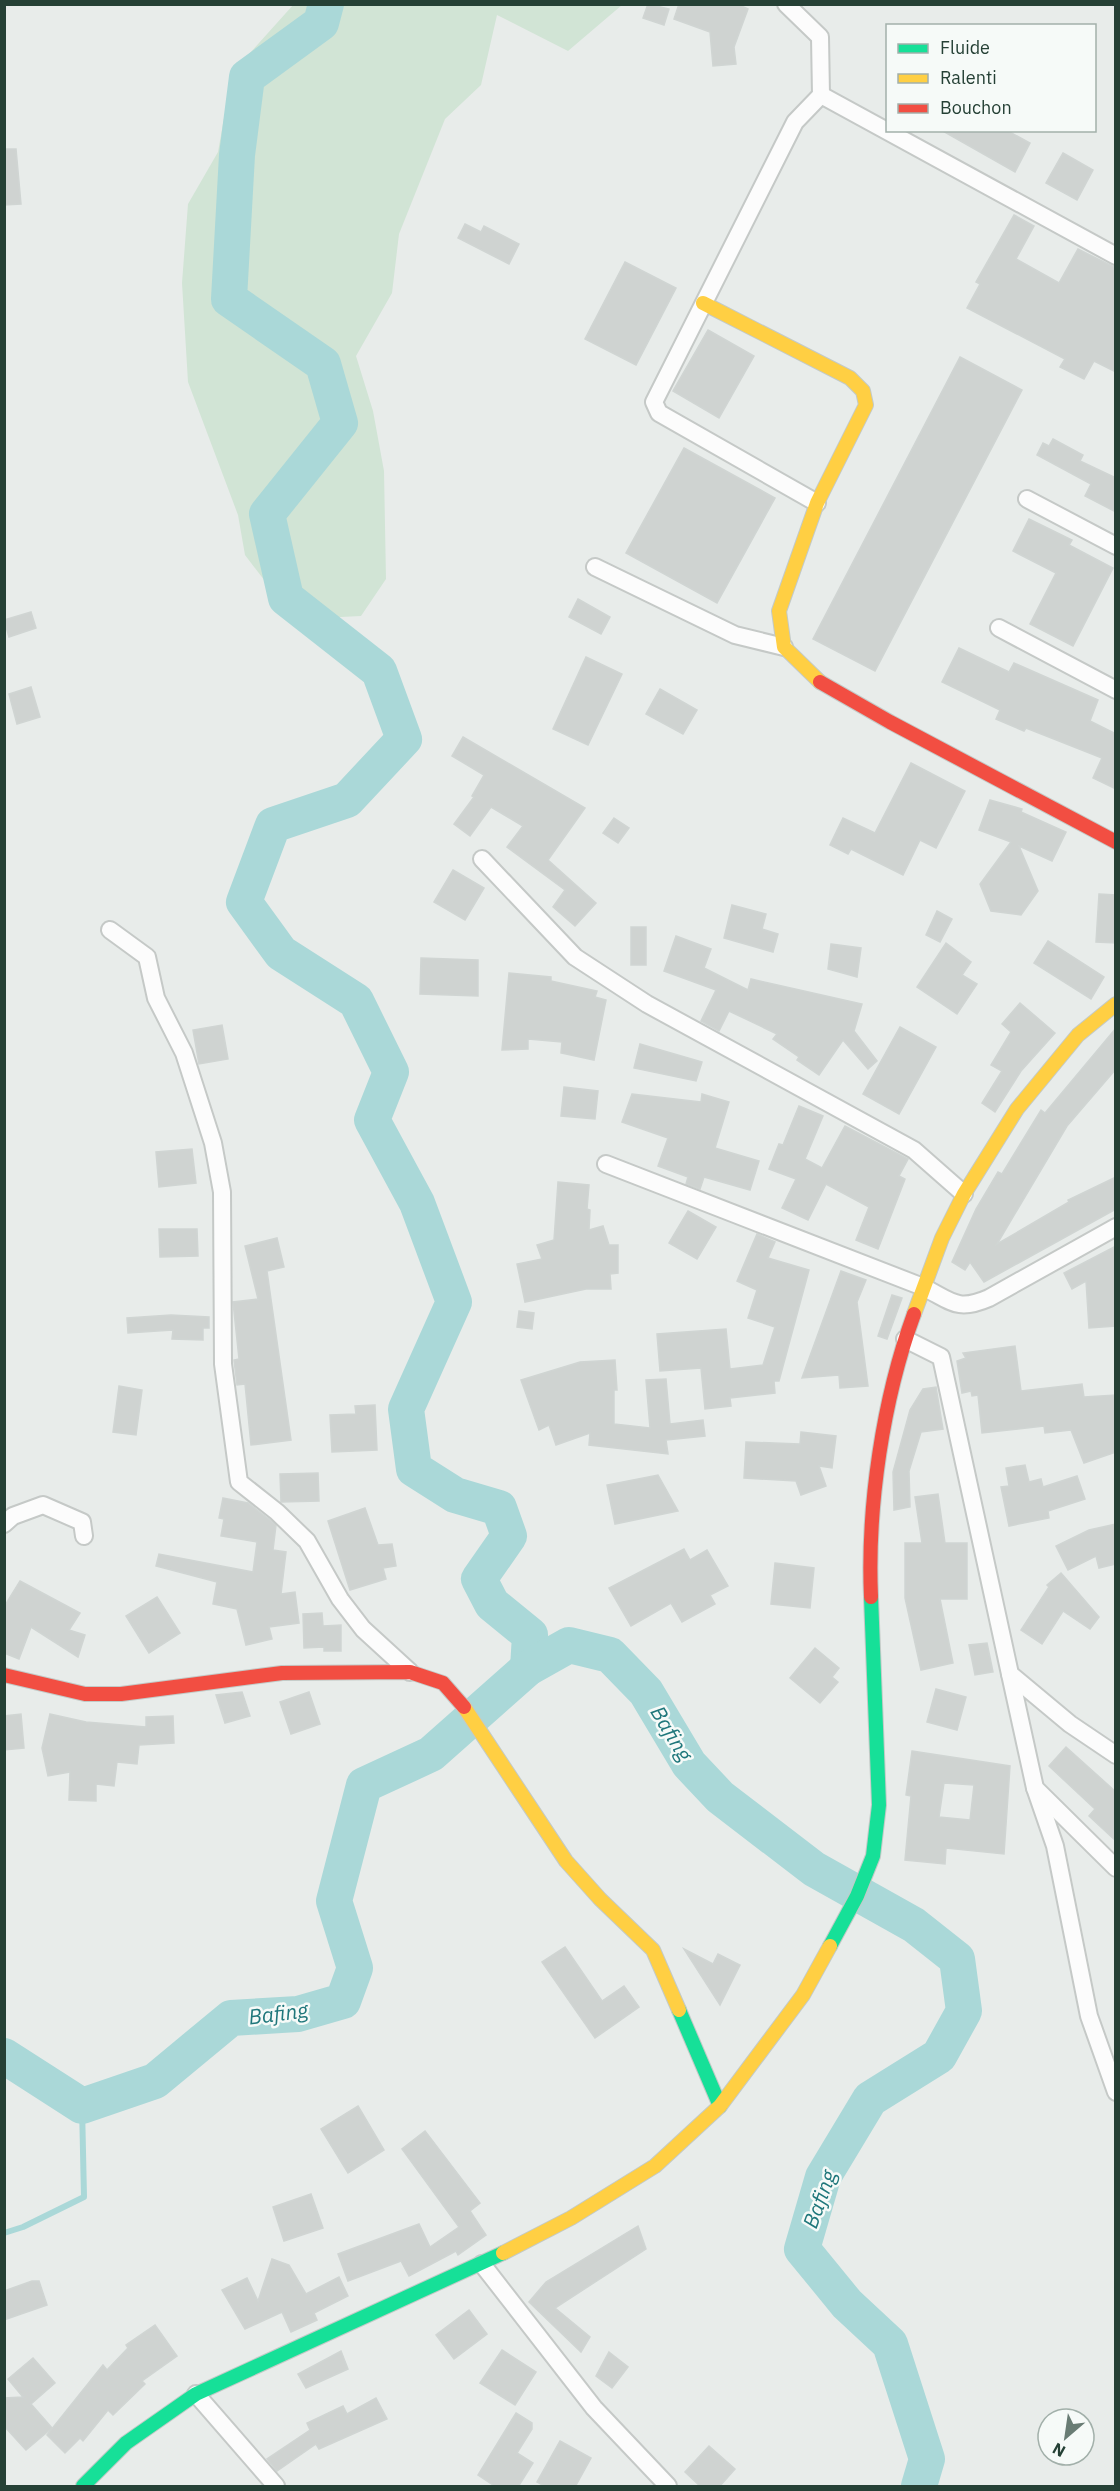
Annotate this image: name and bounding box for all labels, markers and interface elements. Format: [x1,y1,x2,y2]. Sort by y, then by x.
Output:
legend [886,24,1096,132]
text: Fluide [940,36,990,59]
text: Ralenti [940,66,997,89]
text: Bouchon [940,96,1012,119]
water label: Bafing [645,1700,700,1767]
water label: Bafing [247,1995,311,2031]
water label: Bafing [796,2165,843,2232]
north arrow [1036,2407,1096,2467]
text: N [1049,2439,1069,2462]

